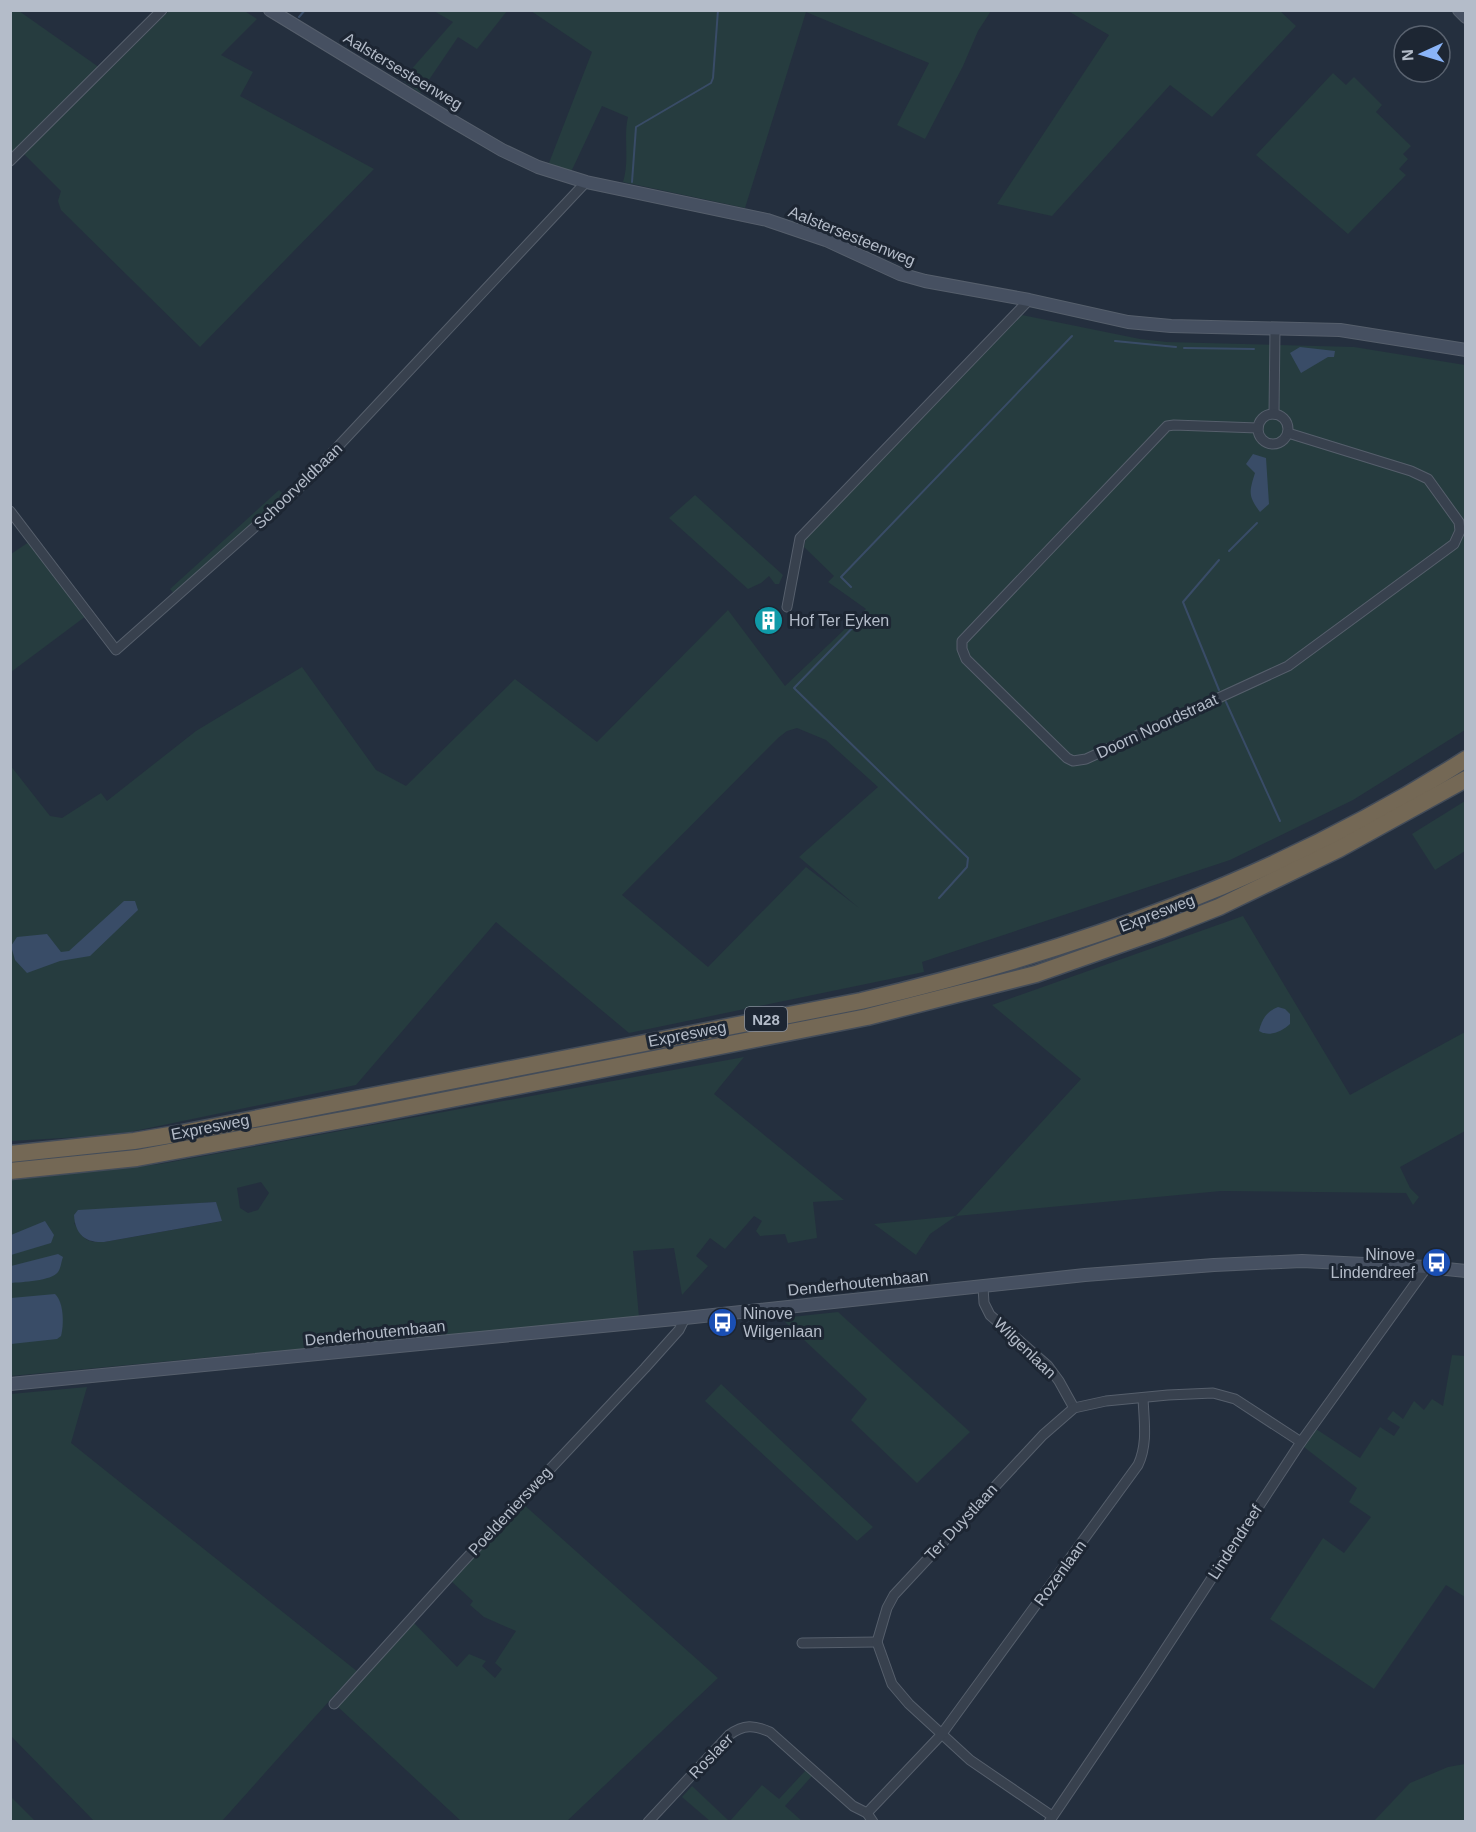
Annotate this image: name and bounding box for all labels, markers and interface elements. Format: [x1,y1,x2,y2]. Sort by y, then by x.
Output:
north arrow [1392,24,1452,84]
street label: Aalstersesteenweg [341,29,465,113]
text: N [1399,49,1416,61]
street label: Aalstersesteenweg [786,203,918,269]
street label: Schoorveldbaan [251,440,345,532]
building icon: Hof Ter Eyken [752,604,784,636]
place label: Hof Ter Eyken [789,612,889,629]
street label: Doorn Noordstraat [1094,690,1221,762]
street label: Expresweg [1117,891,1197,935]
road number: N28 [745,1007,787,1031]
street label: Expresweg [647,1018,727,1050]
street label: Expresweg [170,1111,250,1143]
place label: Ninove Lindendreef [1330,1246,1416,1281]
bus stop icon: Ninove Lindendreef [1420,1247,1452,1279]
street label: Denderhoutembaan [787,1267,929,1299]
place label: Ninove Wilgenlaan [743,1305,822,1340]
bus stop icon: Ninove Wilgenlaan [706,1306,738,1338]
street label: Wilgenlaan [991,1314,1059,1382]
street label: Denderhoutembaan [304,1317,446,1349]
street label: Poeldeniersweg [465,1464,555,1558]
street label: Ter Duystlaan [921,1480,1001,1564]
street label: Lindendreef [1205,1501,1265,1582]
street label: Rozenlaan [1031,1537,1089,1609]
street label: Roslaer [686,1730,737,1782]

